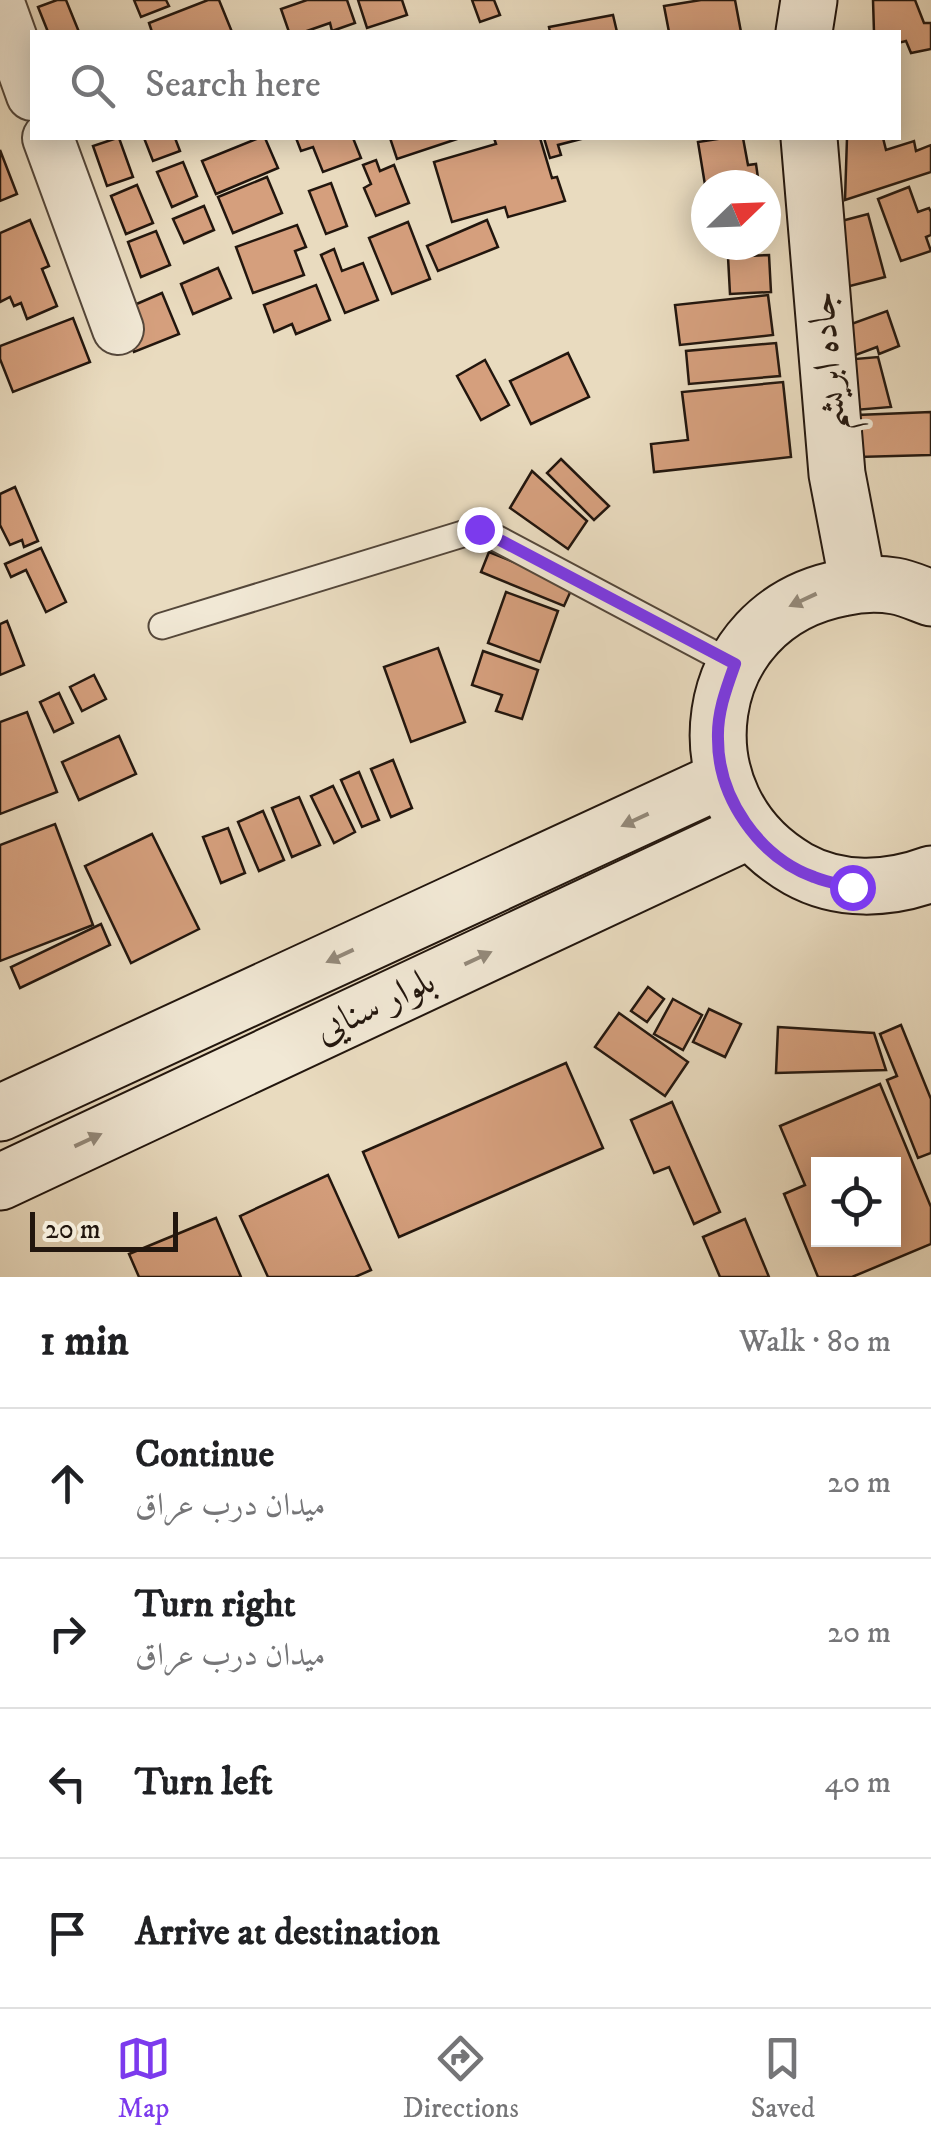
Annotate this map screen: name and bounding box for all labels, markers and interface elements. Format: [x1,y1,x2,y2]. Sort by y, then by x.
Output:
search box [30,30,901,140]
icon: search [65,58,120,113]
text: Search here [145,61,321,109]
north arrow [691,170,781,260]
street label: جاده ابریشم [798,288,870,434]
route end [457,507,503,553]
one-way arrow [788,591,817,608]
one-way arrow [620,811,649,828]
route start [830,865,876,911]
one-way arrow [325,948,355,964]
one-way arrow [463,950,493,966]
street label: بلوار سنایی [307,957,443,1055]
one-way arrow [74,1132,103,1149]
map controls [811,1157,901,1247]
button: locate [811,1157,901,1247]
scale bar [30,1207,178,1252]
text: 20 m [45,1212,101,1247]
text: 1 min [40,1316,129,1368]
text: Walk · 80 m [739,1322,891,1362]
text: Continue [135,1431,274,1479]
icon: ahead [40,1456,95,1511]
text: 20 m [827,1463,891,1503]
text: میدان درب عراق [135,1486,325,1526]
text: Turn right [135,1581,296,1629]
icon: right [40,1606,95,1661]
text: 20 m [827,1613,891,1653]
text: میدان درب عراق [135,1636,325,1676]
icon: left [40,1756,95,1811]
text: Turn left [135,1759,273,1807]
text: 40 m [824,1763,891,1803]
icon: arrive [40,1906,95,1961]
text: Arrive at destination [135,1909,440,1957]
tab: Map [116,2031,171,2126]
tab: Directions [403,2031,519,2126]
tab: Saved [751,2031,815,2126]

